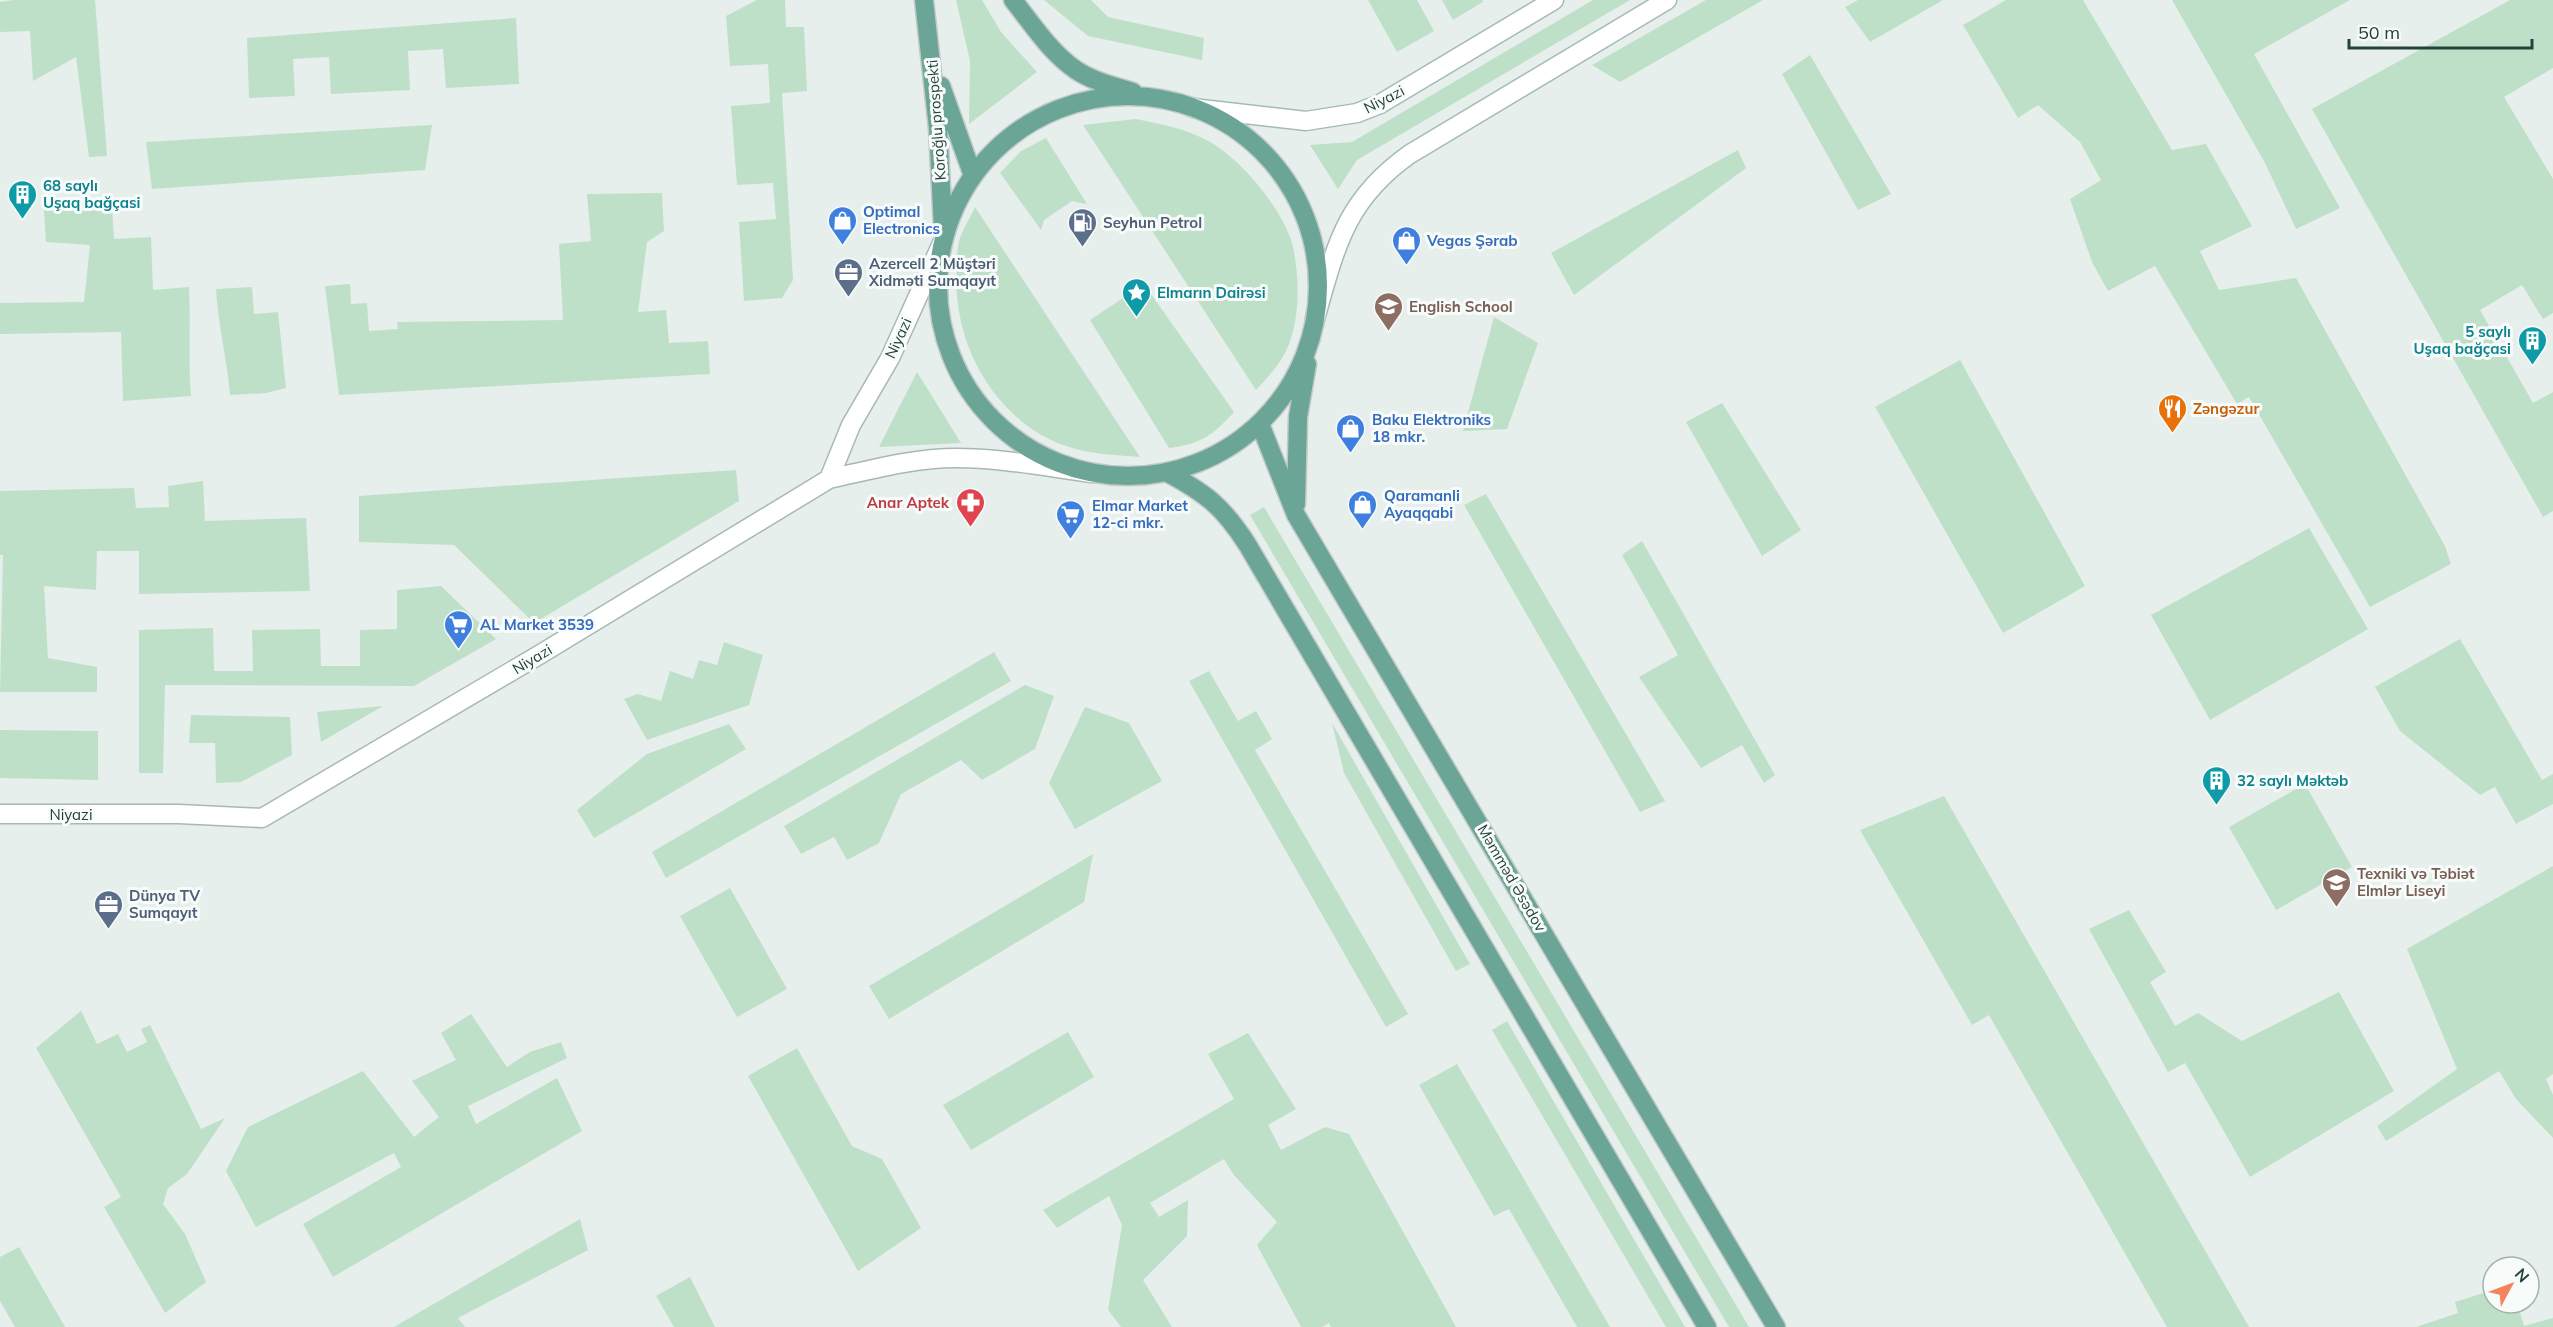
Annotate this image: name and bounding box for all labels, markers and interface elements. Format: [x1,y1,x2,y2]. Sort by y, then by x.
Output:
scale bar [2349,12,2532,50]
text: 50 m [2358,21,2400,44]
street label: Koroğlu prospekti [922,59,950,181]
street label: Niyazi [1361,81,1407,117]
place label: 68 saylı Uşaq bağçasi [43,176,141,212]
building icon: 68 saylı Uşaq bağçasi [6,178,38,220]
place label: Optimal Electronics [863,202,940,238]
shop icon: Optimal Electronics [826,204,858,246]
fuel station icon: Seyhun Petrol [1066,206,1098,248]
place label: Seyhun Petrol [1103,213,1202,232]
shop icon: Vegas Şərab [1390,224,1422,266]
place label: Vegas Şərab [1426,231,1518,250]
place label: Azercell 2 Müştəri Xidməti Sumqayıt [868,254,996,290]
office icon: Azercell 2 Müştəri Xidməti Sumqayıt [832,256,864,298]
place icon: Elmarın Dairəsi [1120,276,1152,318]
place label: Elmarın Dairəsi [1157,283,1266,302]
school or university icon: English School [1372,290,1404,332]
place label: English School [1409,297,1513,316]
street label: Niyazi [880,315,916,361]
place label: 5 saylı Uşaq bağçasi [2413,322,2511,358]
building icon: 5 saylı Uşaq bağçasi [2516,324,2548,366]
restaurant icon: Zəngəzur [2156,392,2188,434]
place label: Zəngəzur [2193,399,2259,418]
place label: Baku Elektroniks 18 mkr. [1372,410,1491,446]
shop icon: Baku Elektroniks 18 mkr. [1335,412,1367,454]
pharmacy icon: Anar Aptek [954,486,986,528]
place label: Qaramanli Ayaqqabi [1384,486,1460,522]
shop icon: Qaramanli Ayaqqabi [1347,488,1379,530]
place label: Anar Aptek [867,493,950,512]
place label: Elmar Market 12-ci mkr. [1092,496,1188,532]
supermarket icon: Elmar Market 12-ci mkr. [1055,498,1087,540]
supermarket icon: AL Market 3539 [443,608,475,650]
place label: AL Market 3539 [480,615,594,634]
street label: Niyazi [509,640,555,678]
building icon: 32 saylı Məktəb [2200,764,2232,806]
place label: 32 saylı Məktəb [2237,771,2348,790]
street label: Niyazi [50,805,92,824]
street label: Məmməd Əsədov [1474,821,1550,935]
place label: Texniki və Təbiət Elmlər Liseyi [2357,864,2475,900]
school or university icon: Texniki və Təbiət Elmlər Liseyi [2320,866,2352,908]
place label: Dünya TV Sumqayıt [129,886,200,922]
office icon: Dünya TV Sumqayıt [92,888,124,930]
north arrow [2481,1255,2541,1315]
text: N [2511,1264,2534,1286]

